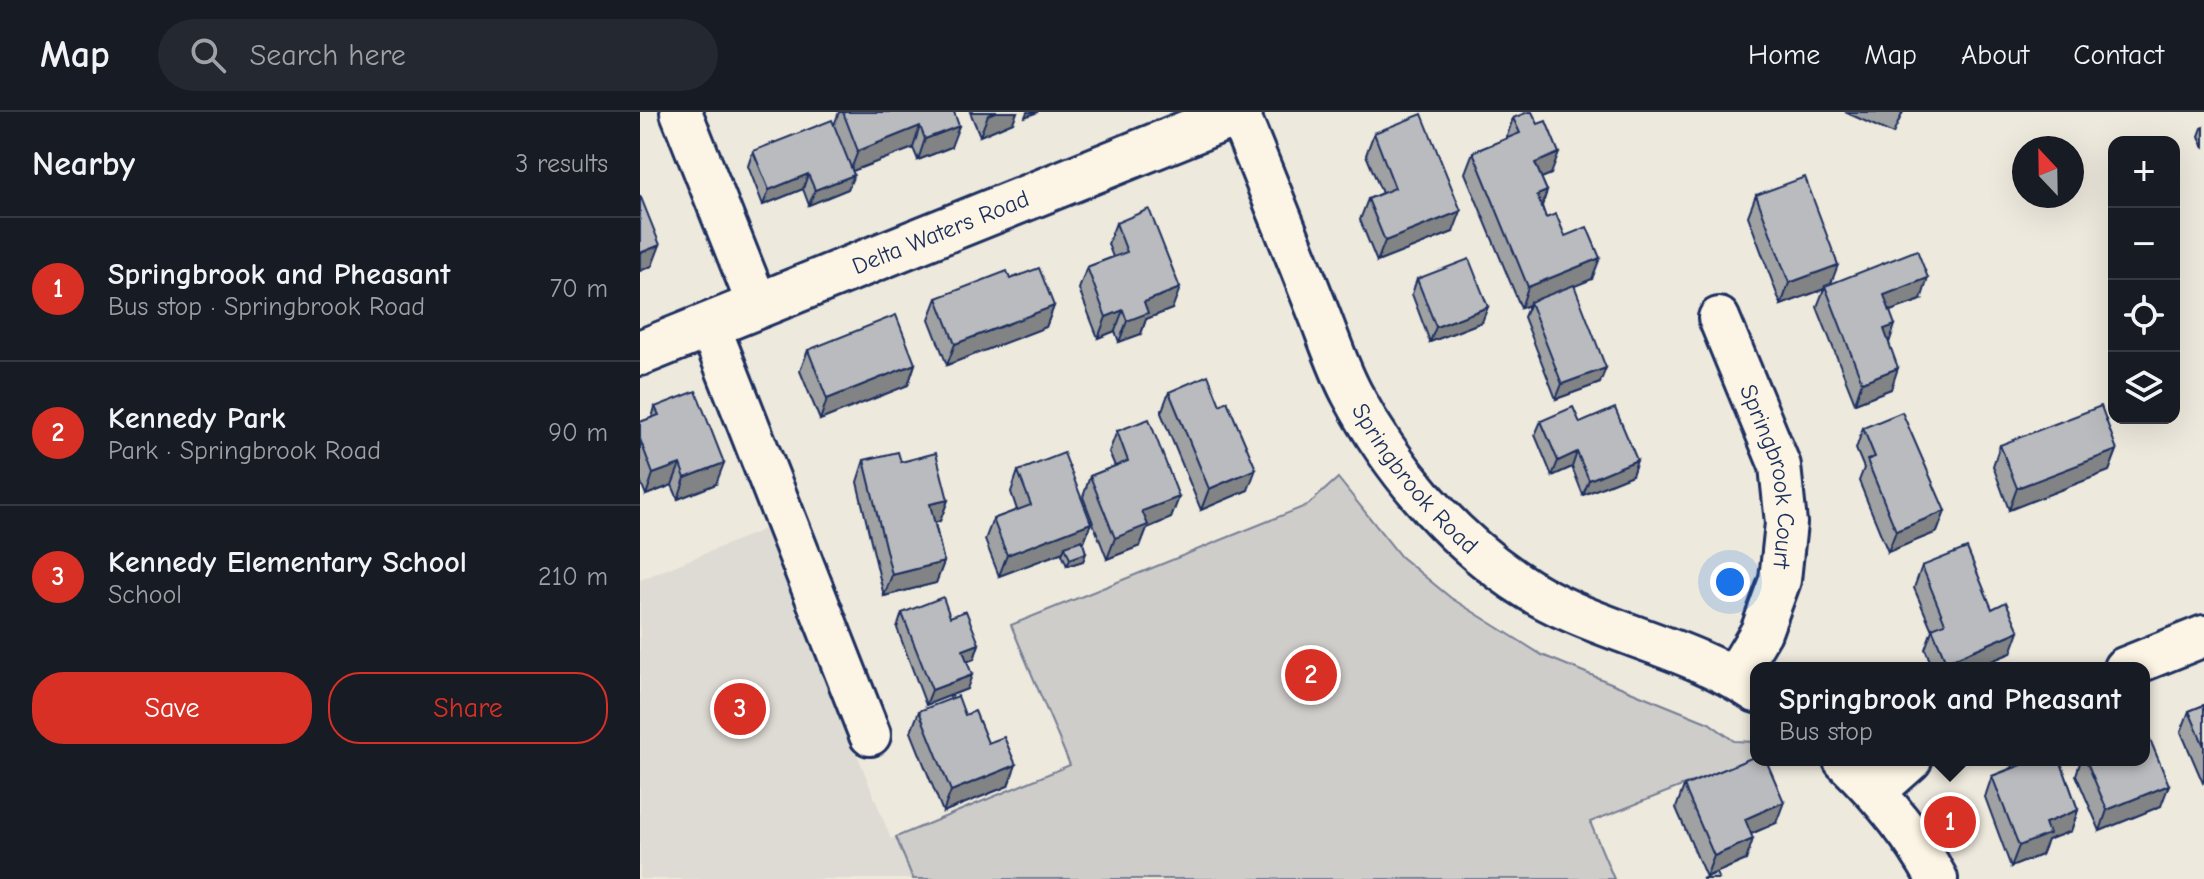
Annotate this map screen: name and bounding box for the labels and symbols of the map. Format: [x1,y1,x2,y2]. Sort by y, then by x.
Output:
north arrow [2012,136,2084,208]
street label: Delta Waters Road [848,184,1033,280]
street label: Springbrook Court [1734,380,1800,571]
street label: Springbrook Road [1346,398,1484,560]
your location [1710,562,1750,602]
pin: 2 [1285,645,1337,705]
pin: 3 [714,679,766,739]
pin: 1 [1924,792,1976,852]

